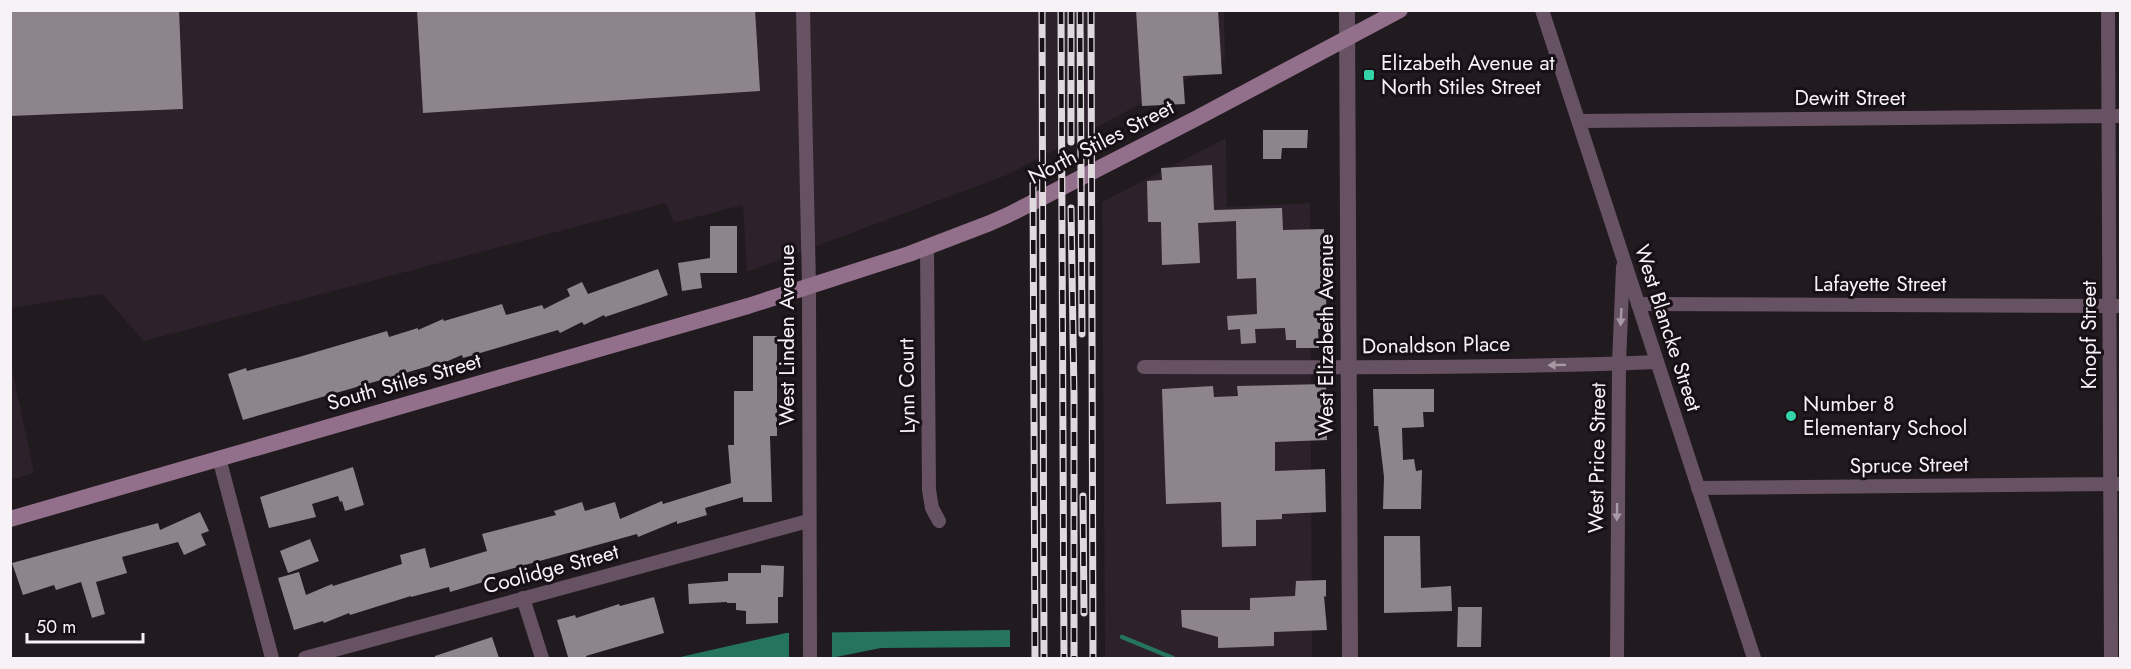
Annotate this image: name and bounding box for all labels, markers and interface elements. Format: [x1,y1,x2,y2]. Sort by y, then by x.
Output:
place label: Elizabeth Avenue at North Stiles Street [1381,48,1555,102]
marker: Elizabeth Avenue at North Stiles Street [1362,68,1376,82]
street label: Dewitt Street [1794,83,1906,113]
street label: North Stiles Street [1023,92,1179,192]
street label: West Elizabeth Avenue [1311,234,1341,436]
street label: West Blancke Street [1627,241,1709,415]
street label: West Linden Avenue [772,244,802,426]
street label: Lafayette Street [1814,269,1946,299]
street label: Knopf Street [2074,281,2104,389]
one-way arrow [1616,308,1626,327]
street label: Donaldson Place [1362,329,1511,361]
street label: Lynn Court [891,338,923,434]
street label: South Stiles Street [323,346,485,418]
one-way arrow [1547,360,1566,369]
street label: West Price Street [1581,382,1613,534]
place label: Number 8 Elementary School [1803,389,1967,443]
marker: Number 8 Elementary School [1784,409,1798,423]
street label: Spruce Street [1849,449,1969,481]
one-way arrow [1612,502,1622,521]
street label: Coolidge Street [480,537,622,601]
scale bar [27,606,142,644]
text: 50 m [36,614,76,640]

